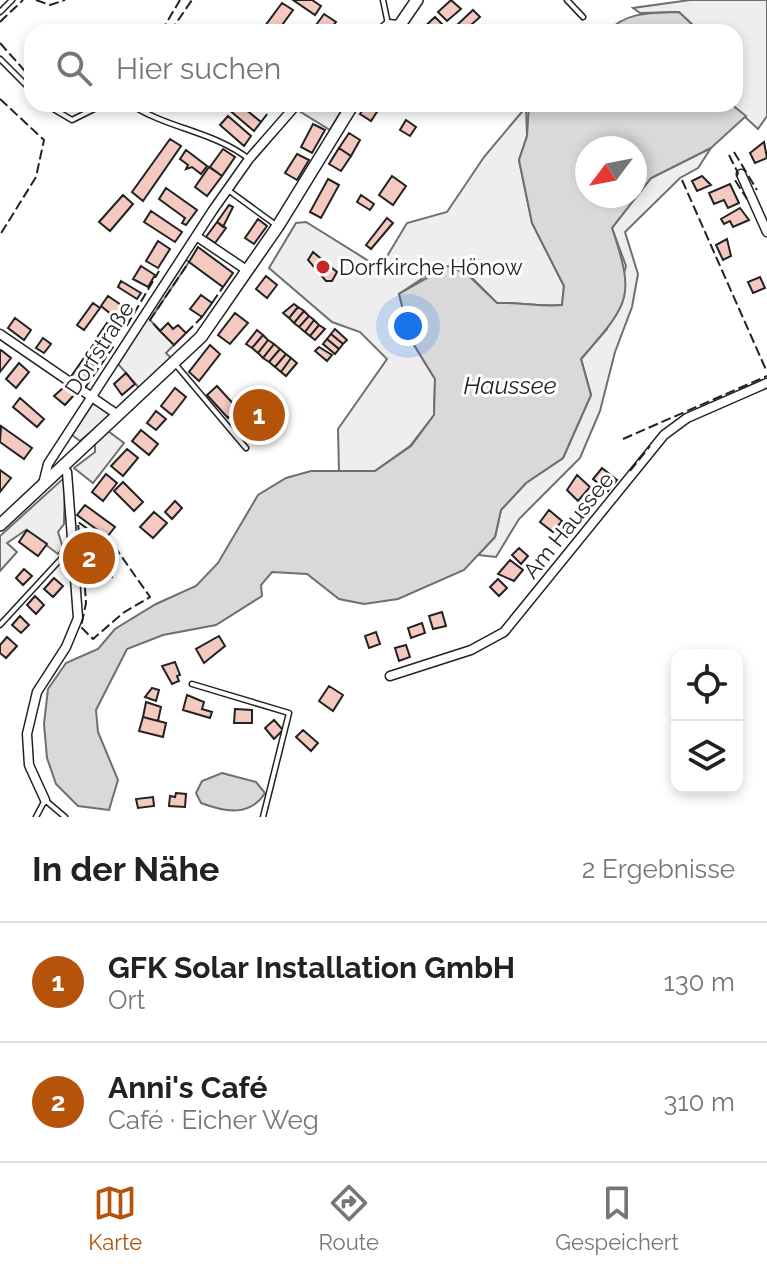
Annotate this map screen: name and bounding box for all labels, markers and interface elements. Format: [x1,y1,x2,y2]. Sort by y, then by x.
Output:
search box [24,24,743,112]
icon: search [52,46,96,90]
text: Hier suchen [116,51,281,86]
north arrow [575,136,647,208]
place label: Dorfkirche Hönow [339,254,523,280]
marker: Dorfkirche Hönow [314,258,332,276]
street label: Dorfstraße [59,296,139,400]
your location [388,306,428,346]
water label: Haussee [464,371,557,400]
pin: 1 [233,385,285,445]
street label: Am Haussee [517,467,619,583]
pin: 2 [63,528,115,588]
map controls [671,649,743,793]
button: locate [671,649,743,721]
button: layers [671,721,743,793]
text: In der Nähe [32,849,219,889]
text: 2 Ergebnisse [582,854,735,884]
text: GFK Solar Installation GmbH [108,950,515,985]
text: 1 [52,967,64,997]
text: 130 m [664,967,735,997]
text: Ort [108,985,145,1015]
text: Anni's Café [108,1070,267,1105]
text: 2 [51,1087,65,1117]
text: 310 m [664,1087,735,1117]
text: Café · Eicher Weg [108,1105,319,1135]
tab: Karte [88,1181,142,1255]
tab: Route [319,1181,379,1255]
tab: Gespeichert [555,1181,679,1255]

